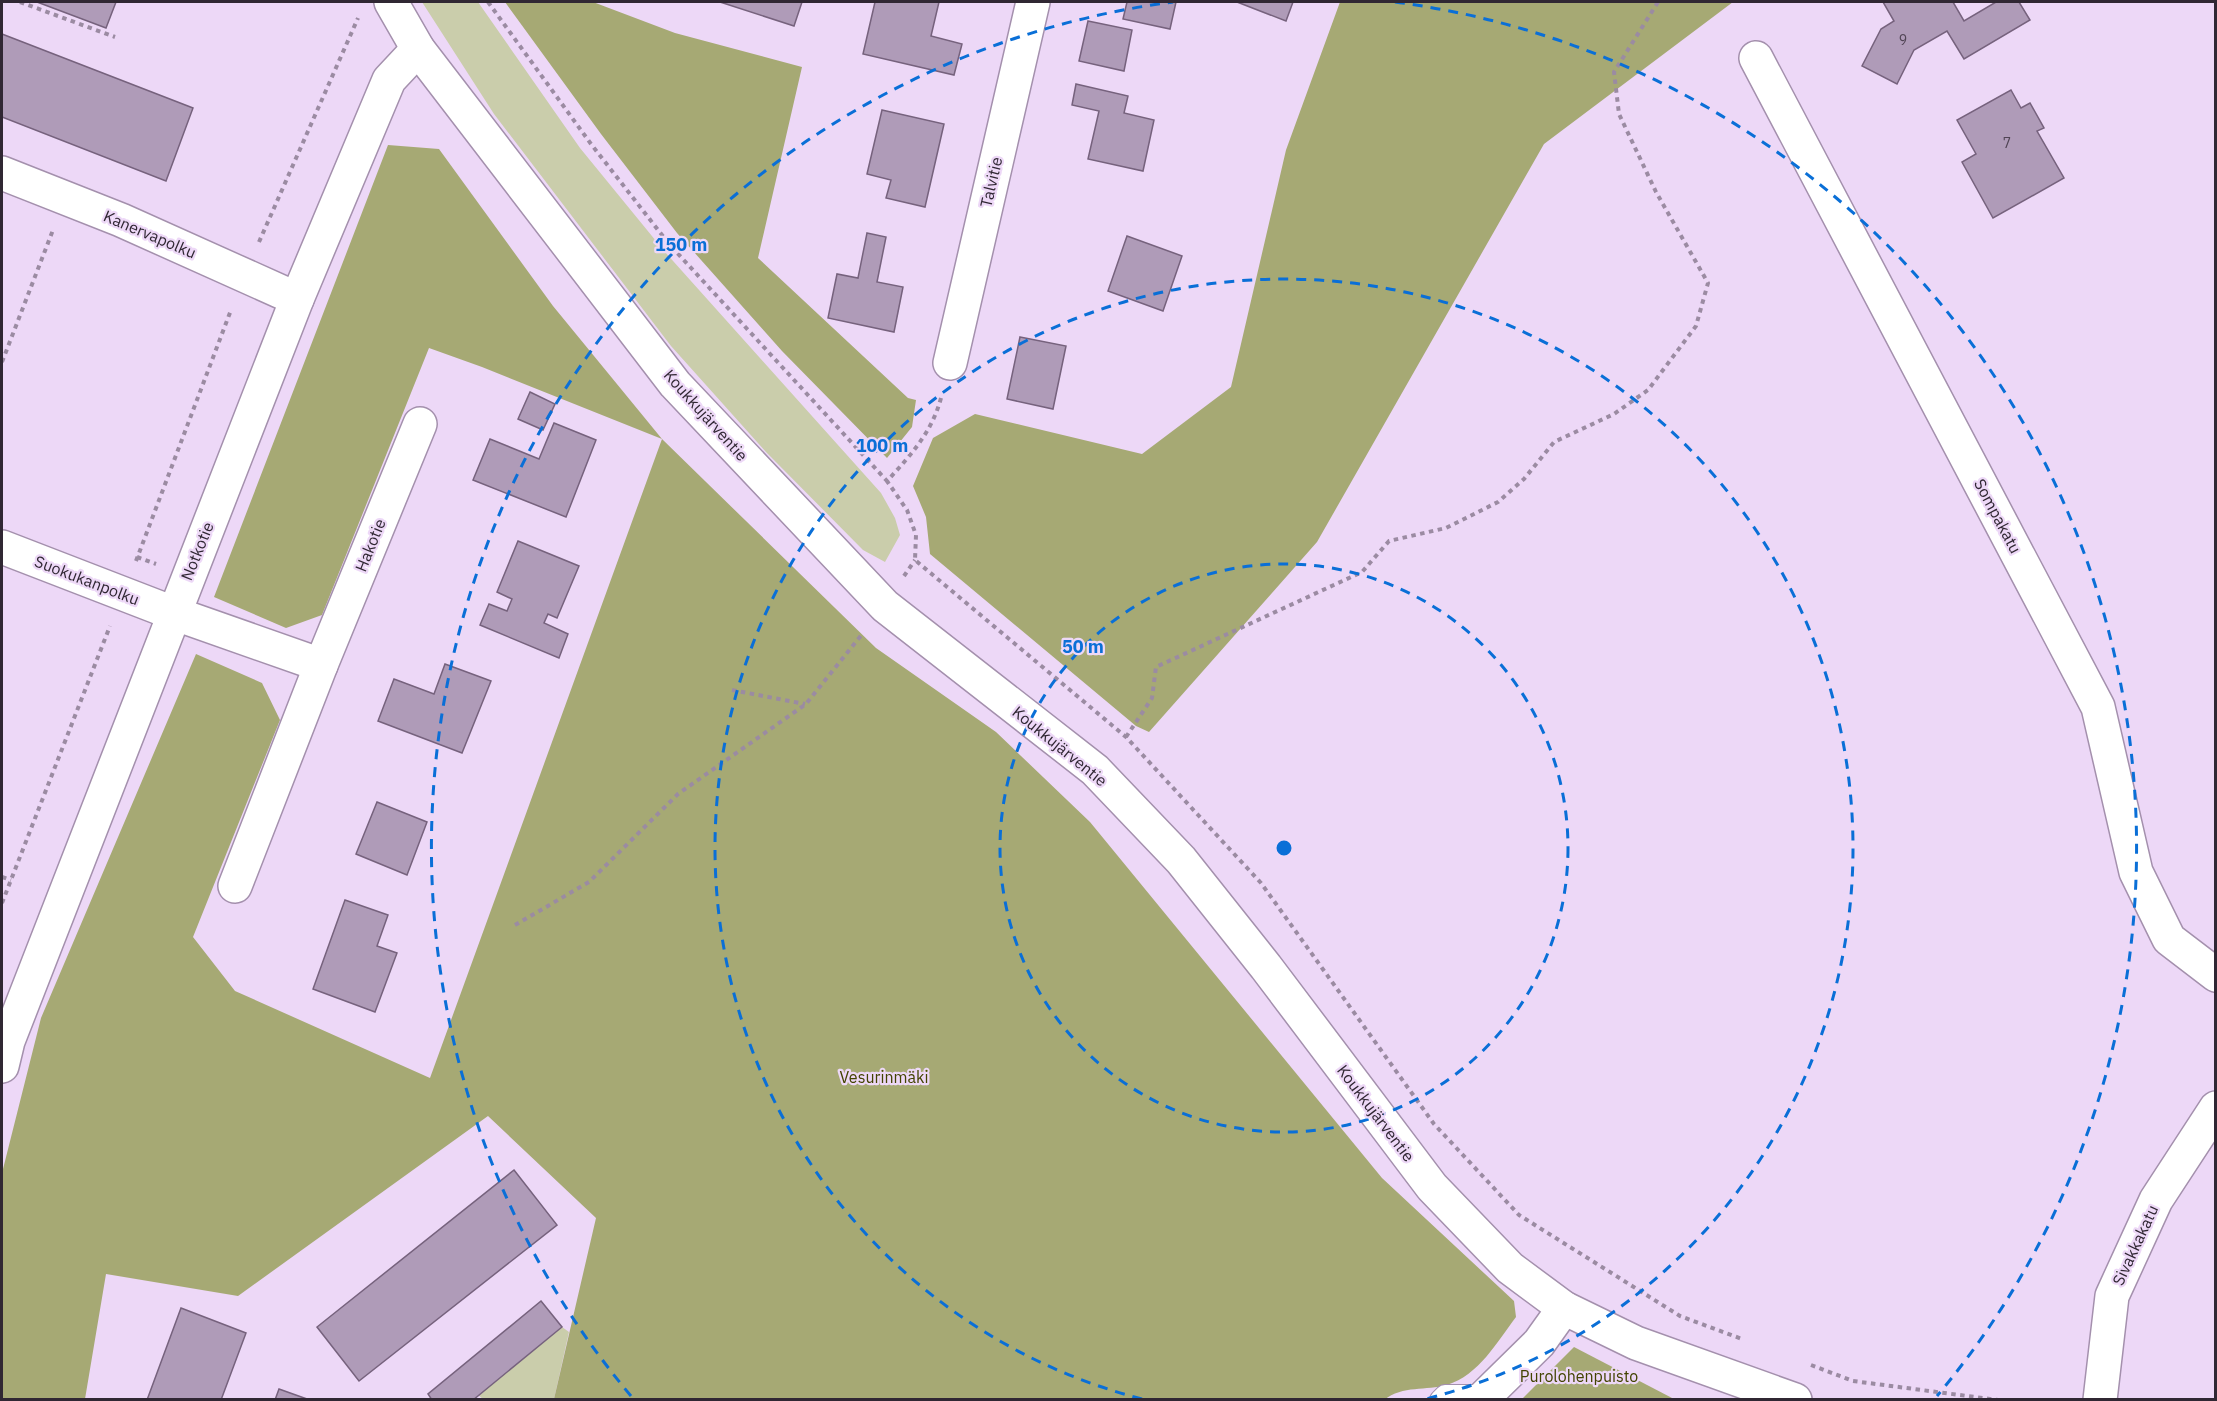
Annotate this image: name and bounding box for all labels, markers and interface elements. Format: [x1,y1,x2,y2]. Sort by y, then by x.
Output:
house number: 9 [1899,31,1907,49]
house number: 7 [2003,134,2011,152]
street label: Talvitie [976,155,1007,209]
street label: Kanervapolku [101,206,199,262]
text: 150 m [655,233,707,256]
street label: Koukkujärventie [660,365,752,465]
text: 100 m [856,434,908,457]
street label: Sompakatu [1970,475,2026,557]
street label: Hakotie [350,515,390,574]
street label: Notkotie [176,519,218,583]
street label: Suokukanpolku [32,551,142,609]
text: 50 m [1062,635,1104,658]
street label: Koukkujärventie [1009,702,1112,790]
centre of rings [1274,838,1294,858]
street label: Koukkujärventie [1333,1061,1419,1166]
park label: Vesurinmäki [840,1067,928,1087]
street label: Sivakkakatu [2108,1202,2162,1288]
park label: Purolohenpuisto [1520,1366,1638,1386]

